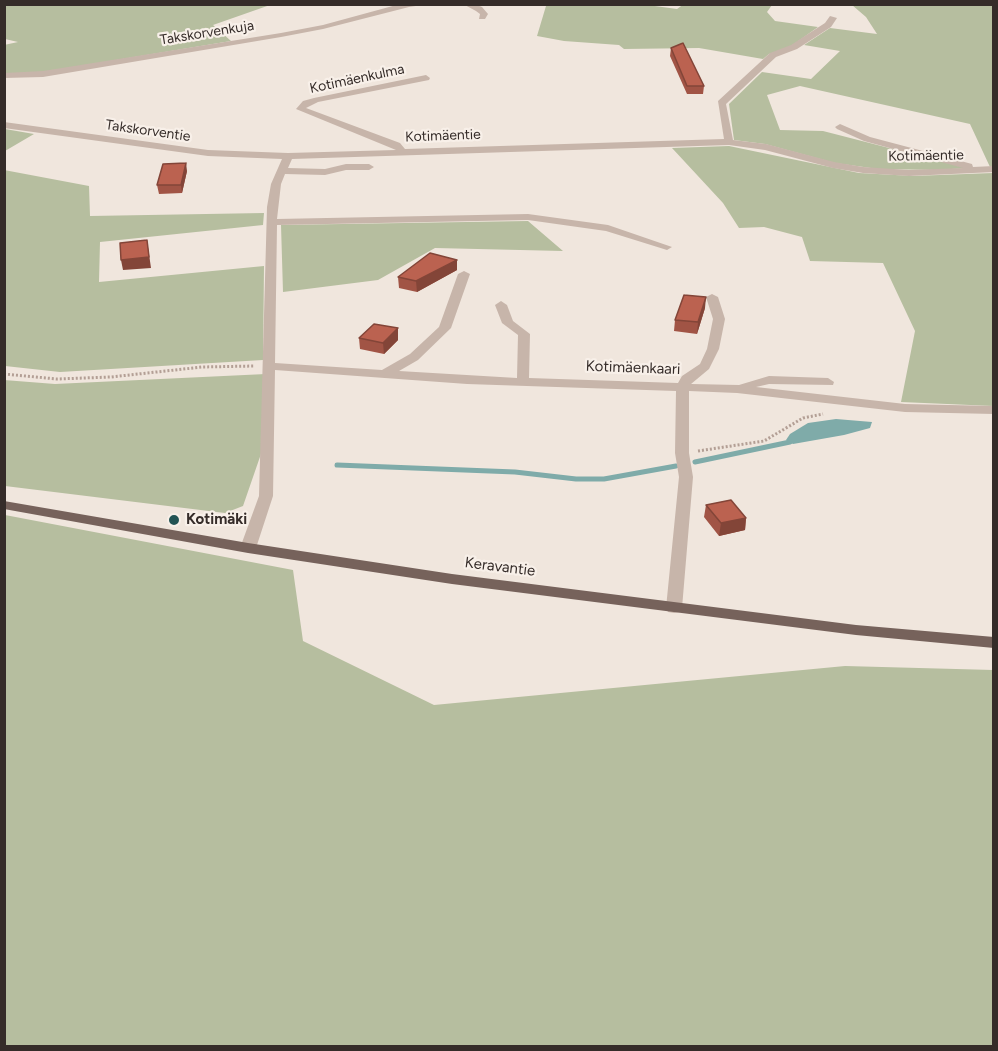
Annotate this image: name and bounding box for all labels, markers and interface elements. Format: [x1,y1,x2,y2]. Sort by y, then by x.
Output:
street label: Takskorvenkuja [159,17,255,49]
street label: Kotimäenkulma [308,61,406,97]
street label: Takskorventie [104,117,192,145]
street label: Kotimäentie [405,126,481,146]
street label: Kotimäentie [888,147,964,165]
street label: Kotimäenkaari [585,357,681,379]
place label: Kotimäki [186,511,247,529]
marker: Kotimäki [167,513,181,527]
street label: Keravantie [464,554,536,580]

